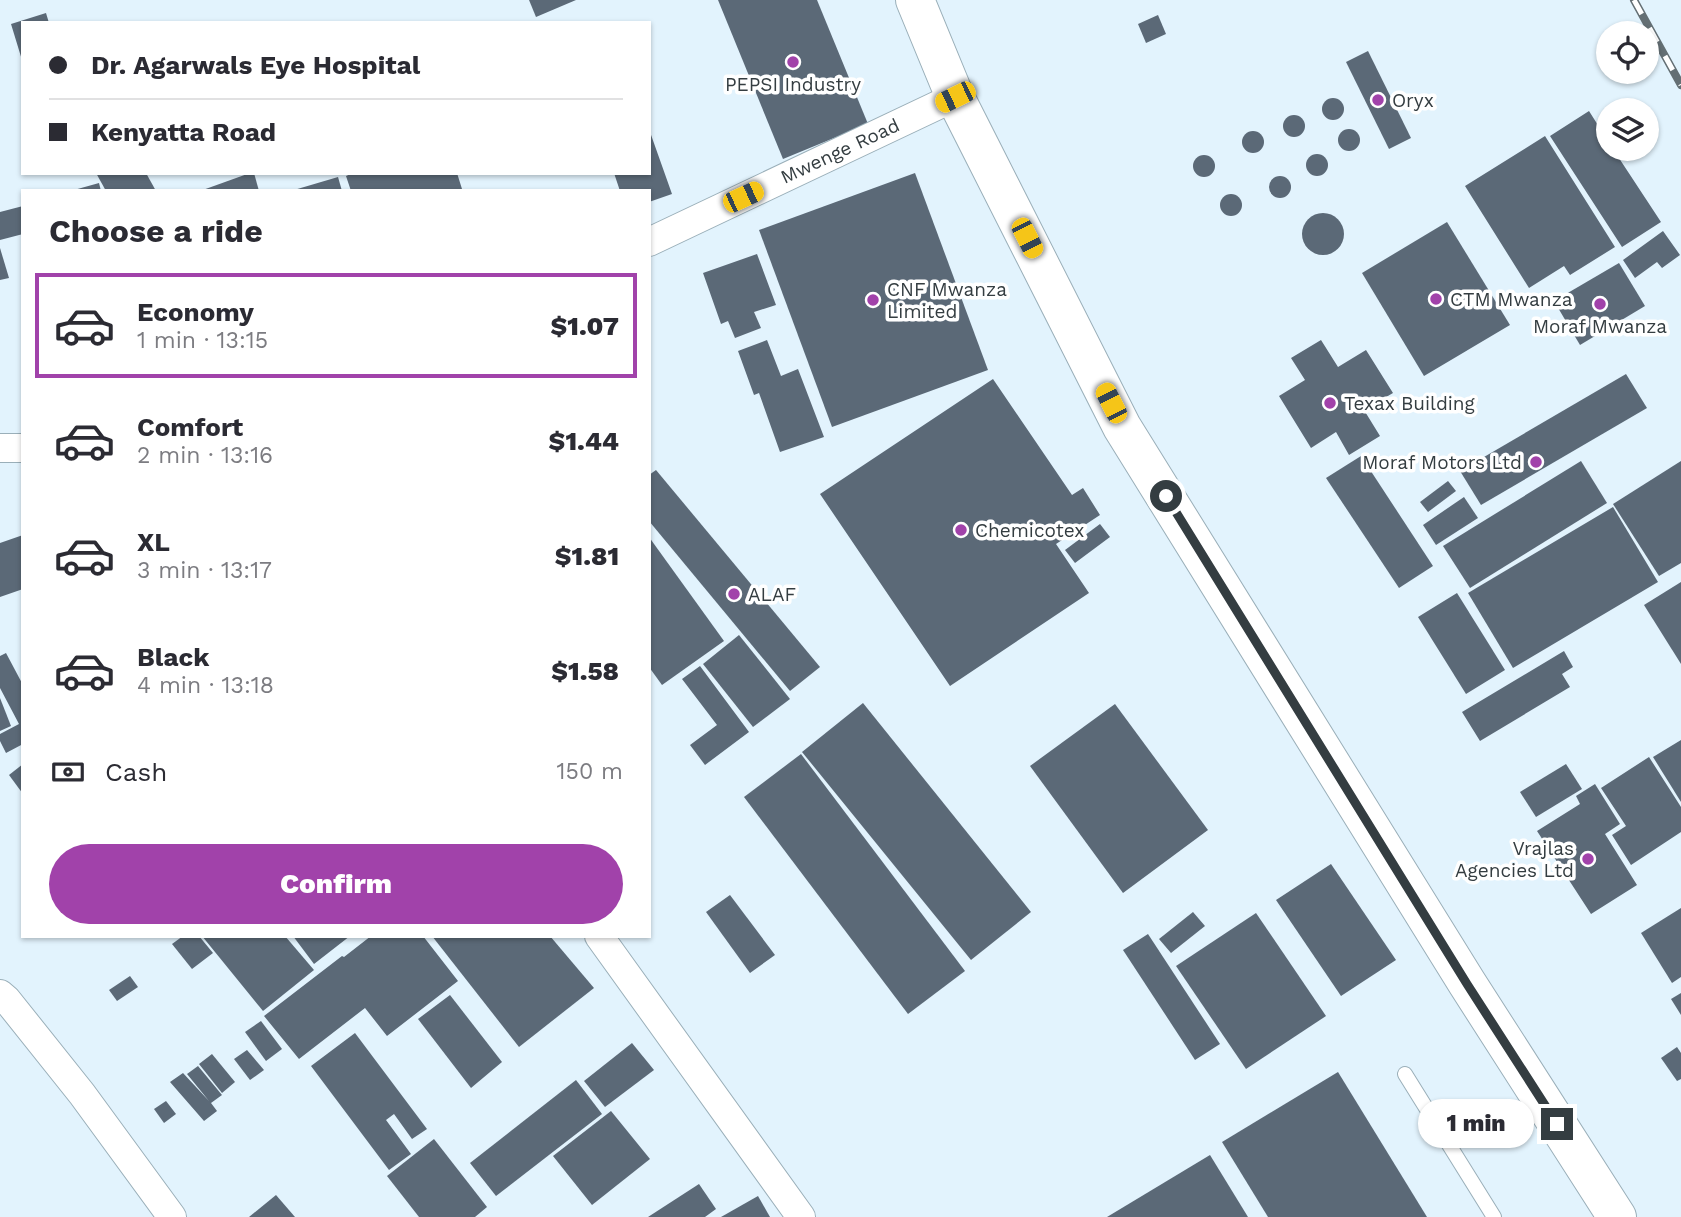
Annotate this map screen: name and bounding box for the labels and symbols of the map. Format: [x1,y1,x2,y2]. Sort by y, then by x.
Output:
marker: PEPSI Industry [785,54,801,70]
place label: PEPSI Industry [725,73,861,96]
car [932,78,979,116]
place label: Oryx [1392,89,1434,112]
marker: Oryx [1370,92,1386,108]
street label: Mwenge Road [777,113,903,189]
car [720,179,767,215]
car [1009,215,1046,261]
place label: CNF Mwanza Limited [887,278,1007,323]
place label: CTM Mwanza [1450,288,1573,311]
marker: CTM Mwanza [1428,291,1444,307]
marker: CNF Mwanza Limited [865,292,881,308]
marker: Moraf Mwanza [1592,296,1608,312]
place label: Moraf Mwanza [1533,315,1667,338]
car [1093,380,1130,426]
place label: Texax Building [1344,392,1476,415]
marker: Texax Building [1322,395,1338,411]
place label: Moraf Motors Ltd [1362,451,1522,474]
marker: Moraf Motors Ltd [1528,454,1544,470]
route start [1150,480,1182,512]
place label: Chemicotex [975,519,1084,542]
marker: Chemicotex [953,522,969,538]
place label: ALAF [748,583,796,606]
marker: ALAF [726,586,742,602]
place label: Vrajlas Agencies Ltd [1455,837,1574,882]
marker: Vrajlas Agencies Ltd [1580,851,1596,867]
callout: 1 min [1417,1100,1532,1148]
route end [1541,1108,1573,1140]

